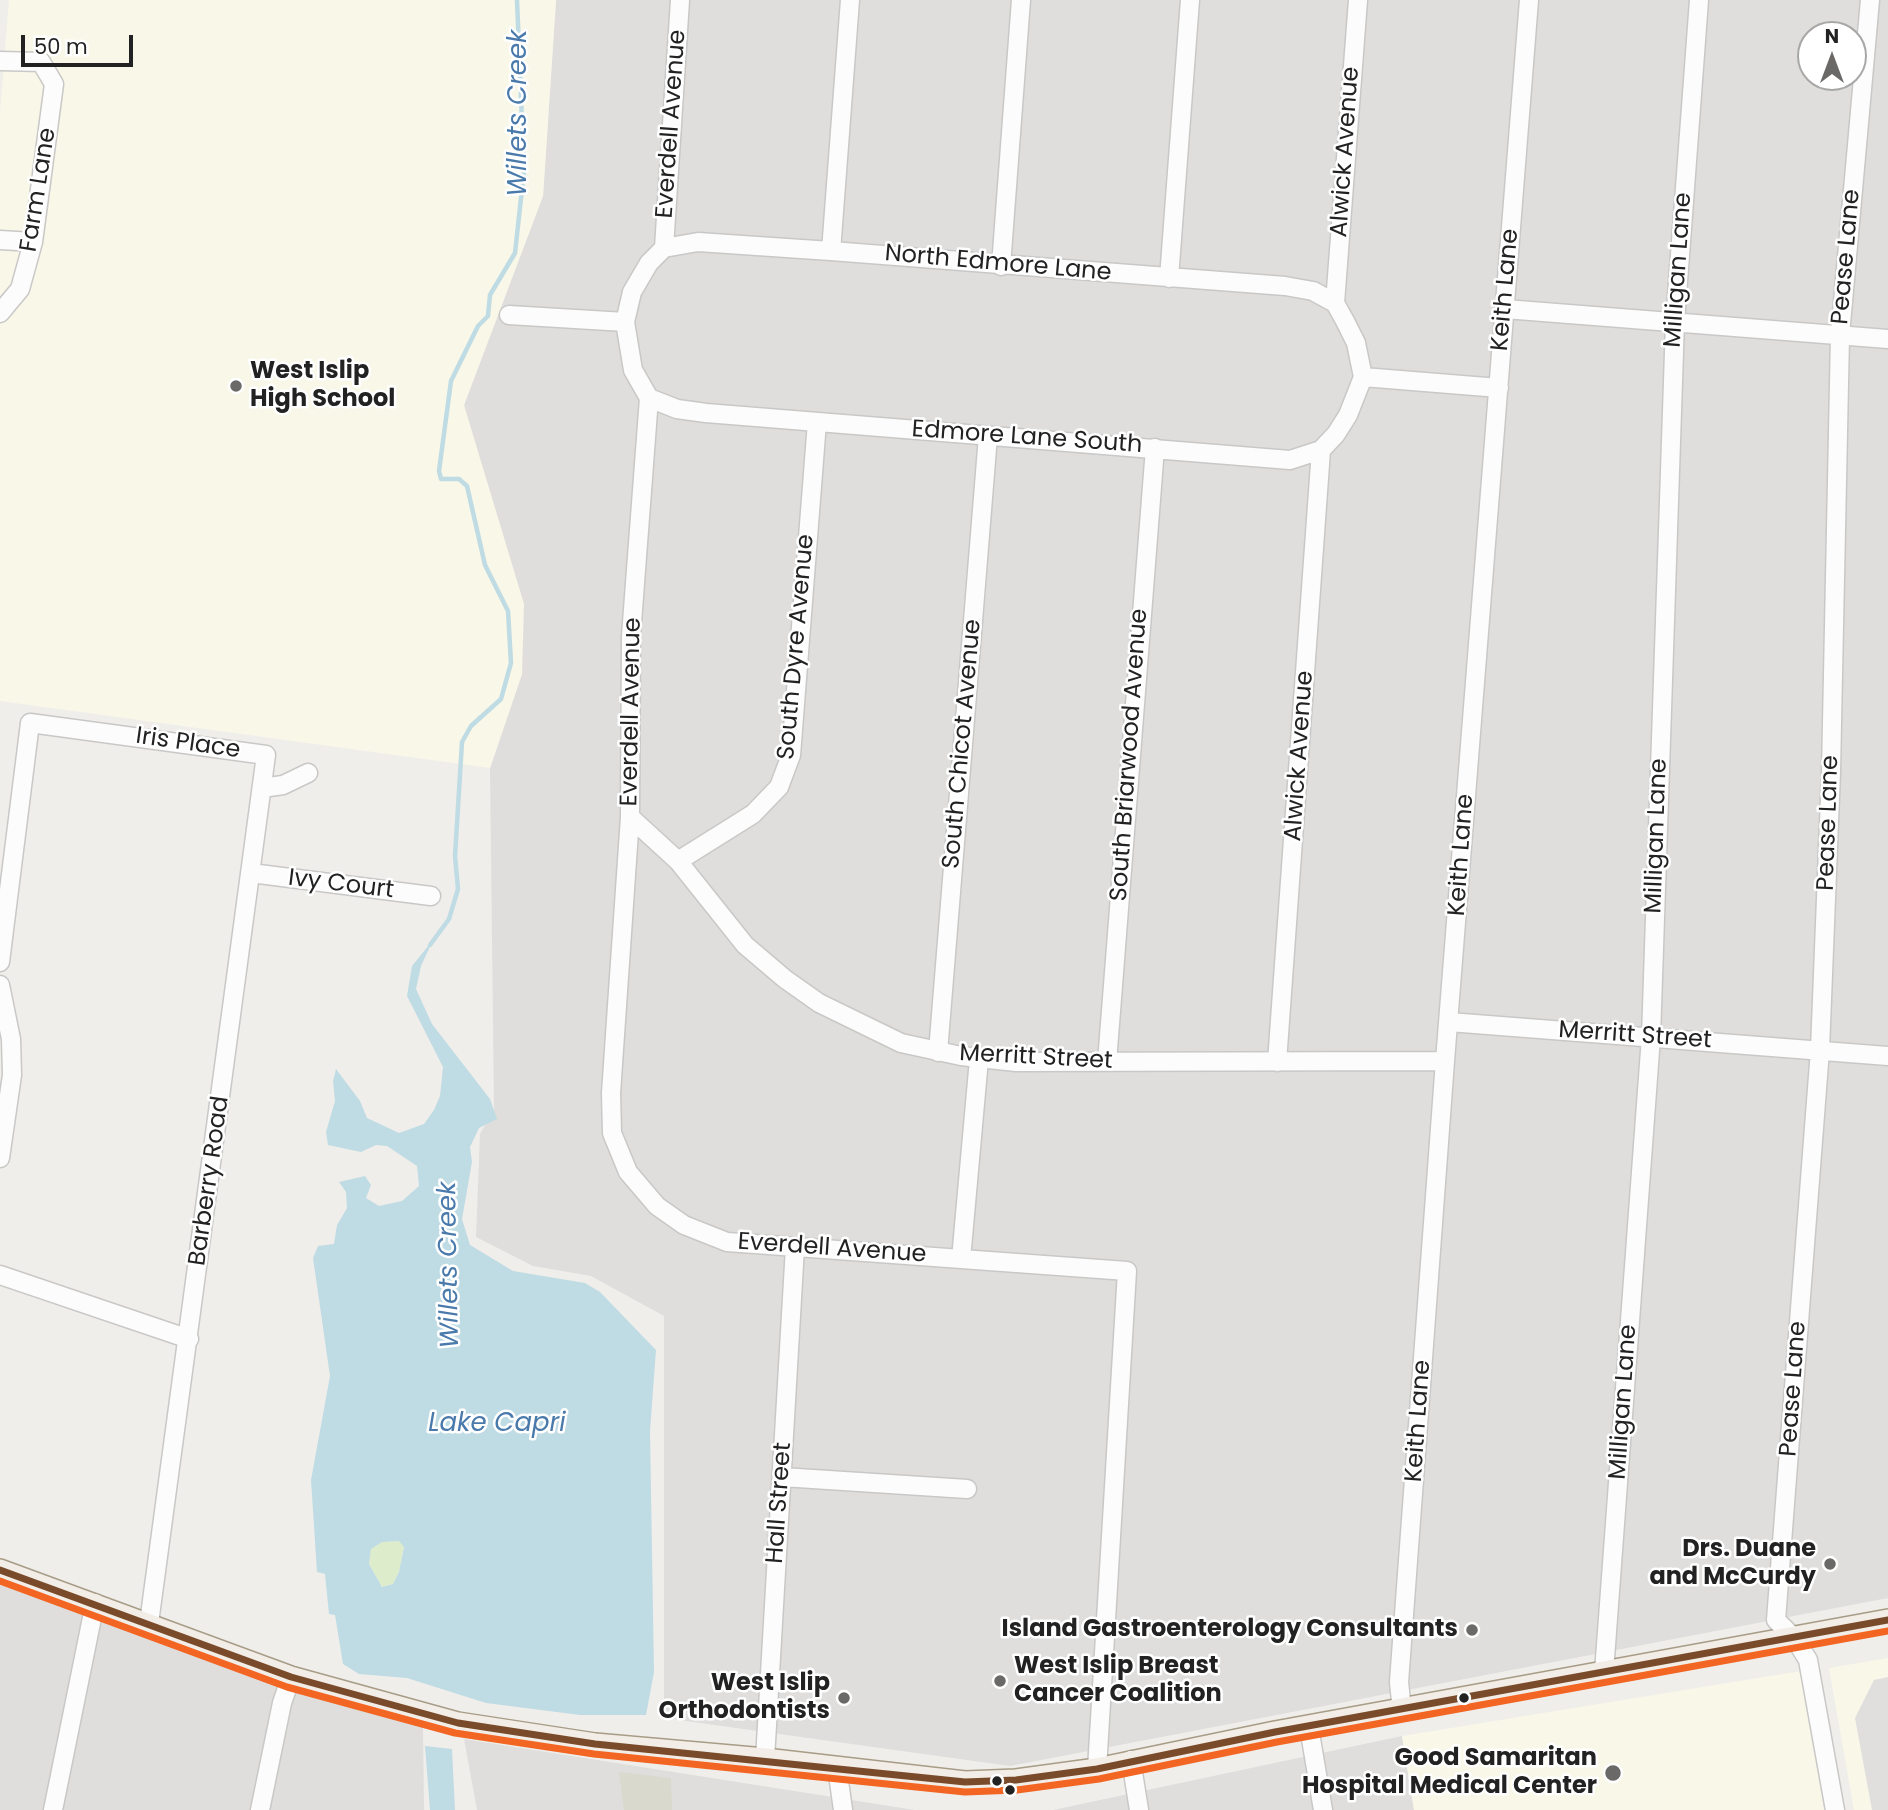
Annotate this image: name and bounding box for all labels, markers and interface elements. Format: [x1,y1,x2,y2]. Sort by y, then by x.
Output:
scale bar [24,21,136,65]
north arrow [1797,21,1867,91]
text: N [1825,23,1839,50]
street label: Everdell Avenue [651,29,693,219]
water label: Willets Creek [503,30,535,196]
text: 50 m [34,32,88,61]
street label: Alwick Avenue [1326,66,1366,238]
street label: Farm Lane [15,126,63,254]
street label: Pease Lane [1827,188,1867,326]
street label: Milligan Lane [1659,192,1699,348]
street label: Keith Lane [1486,228,1526,352]
street label: North Edmore Lane [883,240,1113,288]
place label: West Islip High School [250,358,395,414]
marker: West Islip High School [228,378,244,394]
street label: Edmore Lane South [911,416,1143,460]
street label: South Dyre Avenue [773,533,821,761]
street label: South Briarwood Avenue [1105,608,1155,902]
street label: Everdell Avenue [616,617,648,807]
street label: South Chicot Avenue [938,618,988,870]
street label: Alwick Avenue [1280,670,1320,842]
street label: Iris Place [134,722,242,766]
street label: Pease Lane [1812,755,1846,891]
street label: Milligan Lane [1640,758,1674,914]
street label: Keith Lane [1443,793,1481,917]
street label: Ivy Court [287,864,395,906]
street label: Merritt Street [1557,1016,1713,1056]
street label: Merritt Street [959,1040,1113,1076]
street label: Barberry Road [184,1094,236,1268]
water label: Willets Creek [433,1181,467,1349]
street label: Everdell Avenue [737,1228,927,1270]
street label: Pease Lane [1775,1320,1813,1458]
street label: Milligan Lane [1604,1324,1644,1480]
street label: Keith Lane [1400,1359,1438,1483]
water label: Lake Capri [428,1408,566,1440]
street label: Hall Street [761,1441,799,1565]
place label: Drs. Duane and McCurdy [1649,1536,1816,1592]
marker: Drs. Duane and McCurdy [1822,1556,1838,1572]
place label: Island Gastroenterology Consultants [1002,1616,1458,1644]
marker: Island Gastroenterology Consultants [1464,1622,1480,1638]
place label: West Islip Breast Cancer Coalition [1014,1653,1222,1709]
place label: West Islip Orthodontists [659,1670,830,1726]
marker: West Islip Breast Cancer Coalition [992,1673,1008,1689]
marker: West Islip Orthodontists [836,1690,852,1706]
unlabelled marker [1457,1691,1471,1705]
place label: Good Samaritan Hospital Medical Center [1302,1745,1597,1801]
marker: Good Samaritan Hospital Medical Center [1603,1763,1623,1783]
unlabelled marker [990,1774,1004,1788]
unlabelled marker [1003,1783,1017,1797]

